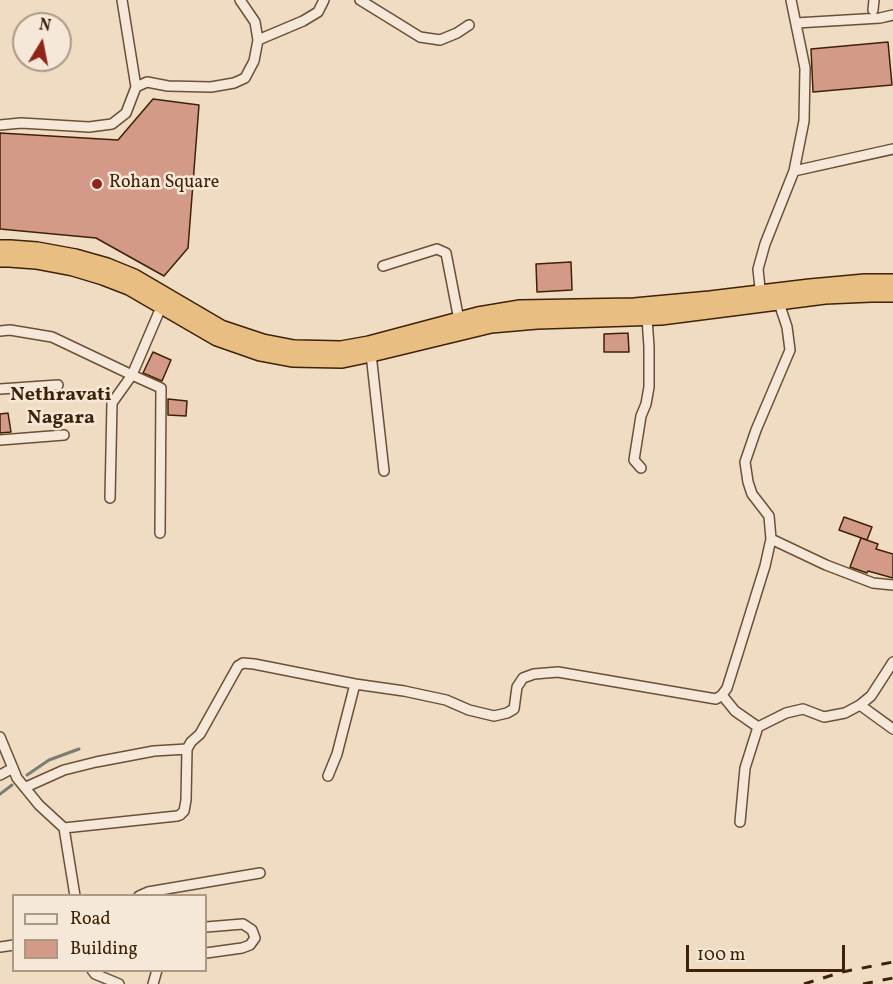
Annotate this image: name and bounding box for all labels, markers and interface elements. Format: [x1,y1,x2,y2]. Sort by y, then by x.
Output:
north arrow [12,12,72,72]
text: N [37,14,52,38]
place label: Rohan Square [109,173,219,195]
marker: Rohan Square [90,177,104,191]
district label: Nethravati Nagara [10,384,112,431]
legend [12,894,207,972]
text: Road [70,907,111,932]
scale bar [689,933,848,971]
text: Building [70,937,138,962]
text: 100 m [697,943,746,968]

